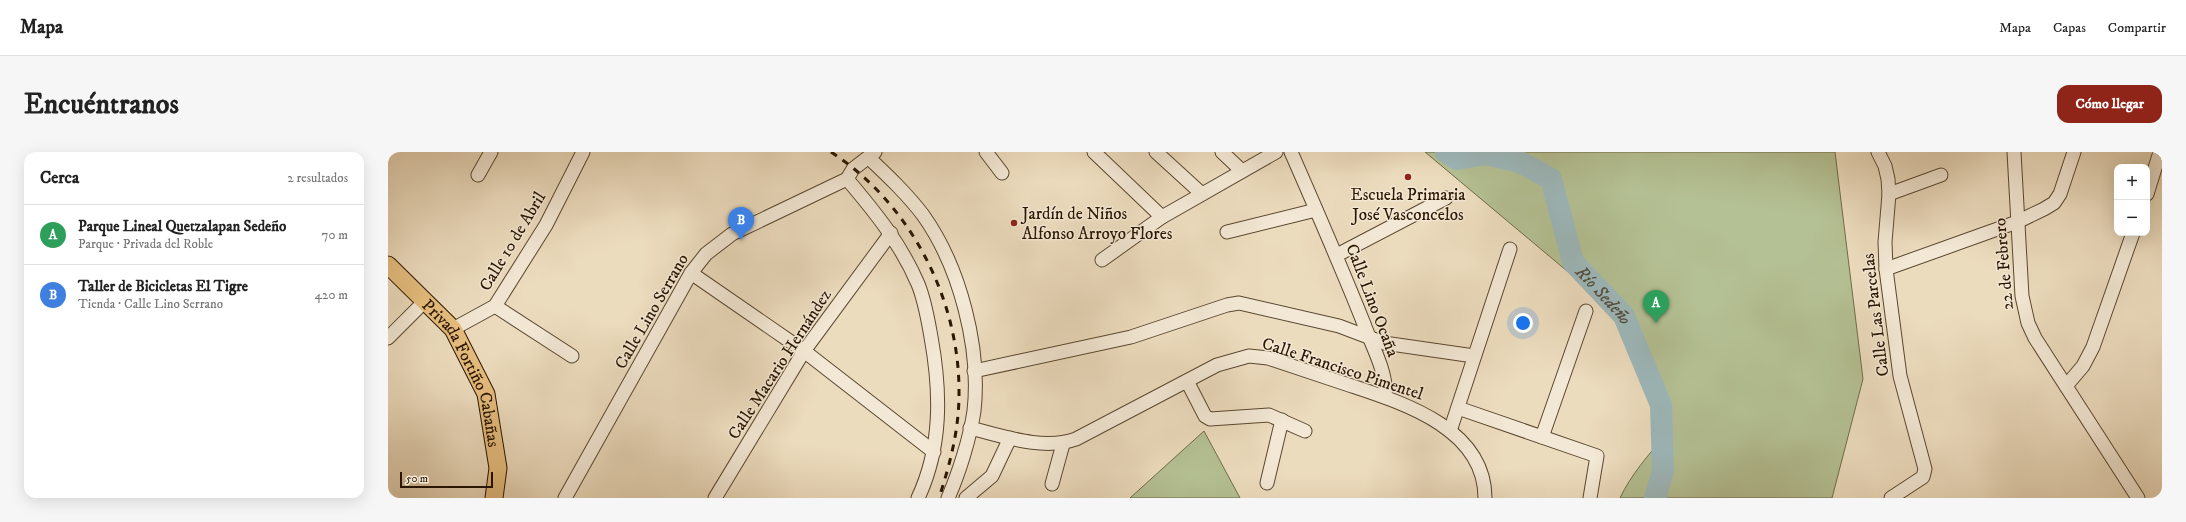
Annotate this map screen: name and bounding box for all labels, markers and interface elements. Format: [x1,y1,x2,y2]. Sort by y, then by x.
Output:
text: Mapa [20,16,63,39]
text: Mapa [1999,19,2031,37]
text: Capas [2053,19,2086,37]
text: Compartir [2108,19,2166,37]
button: Cómo llegar [2057,85,2162,123]
text: Encuéntranos [24,87,179,122]
map controls [2114,164,2150,236]
button: + [2114,164,2150,200]
text: Cerca [40,167,79,189]
text: 2 resultados [287,170,348,186]
marker: Escuela Primaria José Vasconcelos [1403,172,1413,182]
place label: Escuela Primaria José Vasconcelos [1350,184,1466,226]
street label: Calle 10 de Abril [475,188,551,295]
button: − [2114,200,2150,236]
place label: Jardín de Niños Alfonso Arroyo Flores [1020,203,1173,245]
pin: B [728,207,754,240]
text: Parque Lineal Quetzalapan Sedeño [78,217,286,236]
street label: 22 de Febrero [1989,217,2019,311]
marker: Jardín de Niños Alfonso Arroyo Flores [1009,218,1019,228]
text: A [49,227,57,243]
text: 70 m [322,227,348,243]
text: Parque · Privada del Roble [78,236,213,252]
street label: Calle Lino Ocaña [1340,241,1404,361]
street label: Calle Lino Serrano [610,250,694,373]
street label: Calle Las Parcelas [1857,252,1894,378]
water label: Río Sedeño [1570,261,1636,328]
text: Taller de Bicicletas El Tigre [78,277,248,296]
street label: Calle Macario Hernández [723,285,837,444]
text: B [49,287,57,303]
text: 420 m [315,287,348,303]
pin: A [1643,290,1669,323]
street label: Privada Fortiño Cabañas [417,295,504,449]
text: Tienda · Calle Lino Serrano [78,296,223,312]
your location [1513,313,1533,333]
street label: Calle Francisco Pimentel [1259,332,1426,405]
scale bar [400,470,493,489]
text: 50 m [406,472,428,486]

